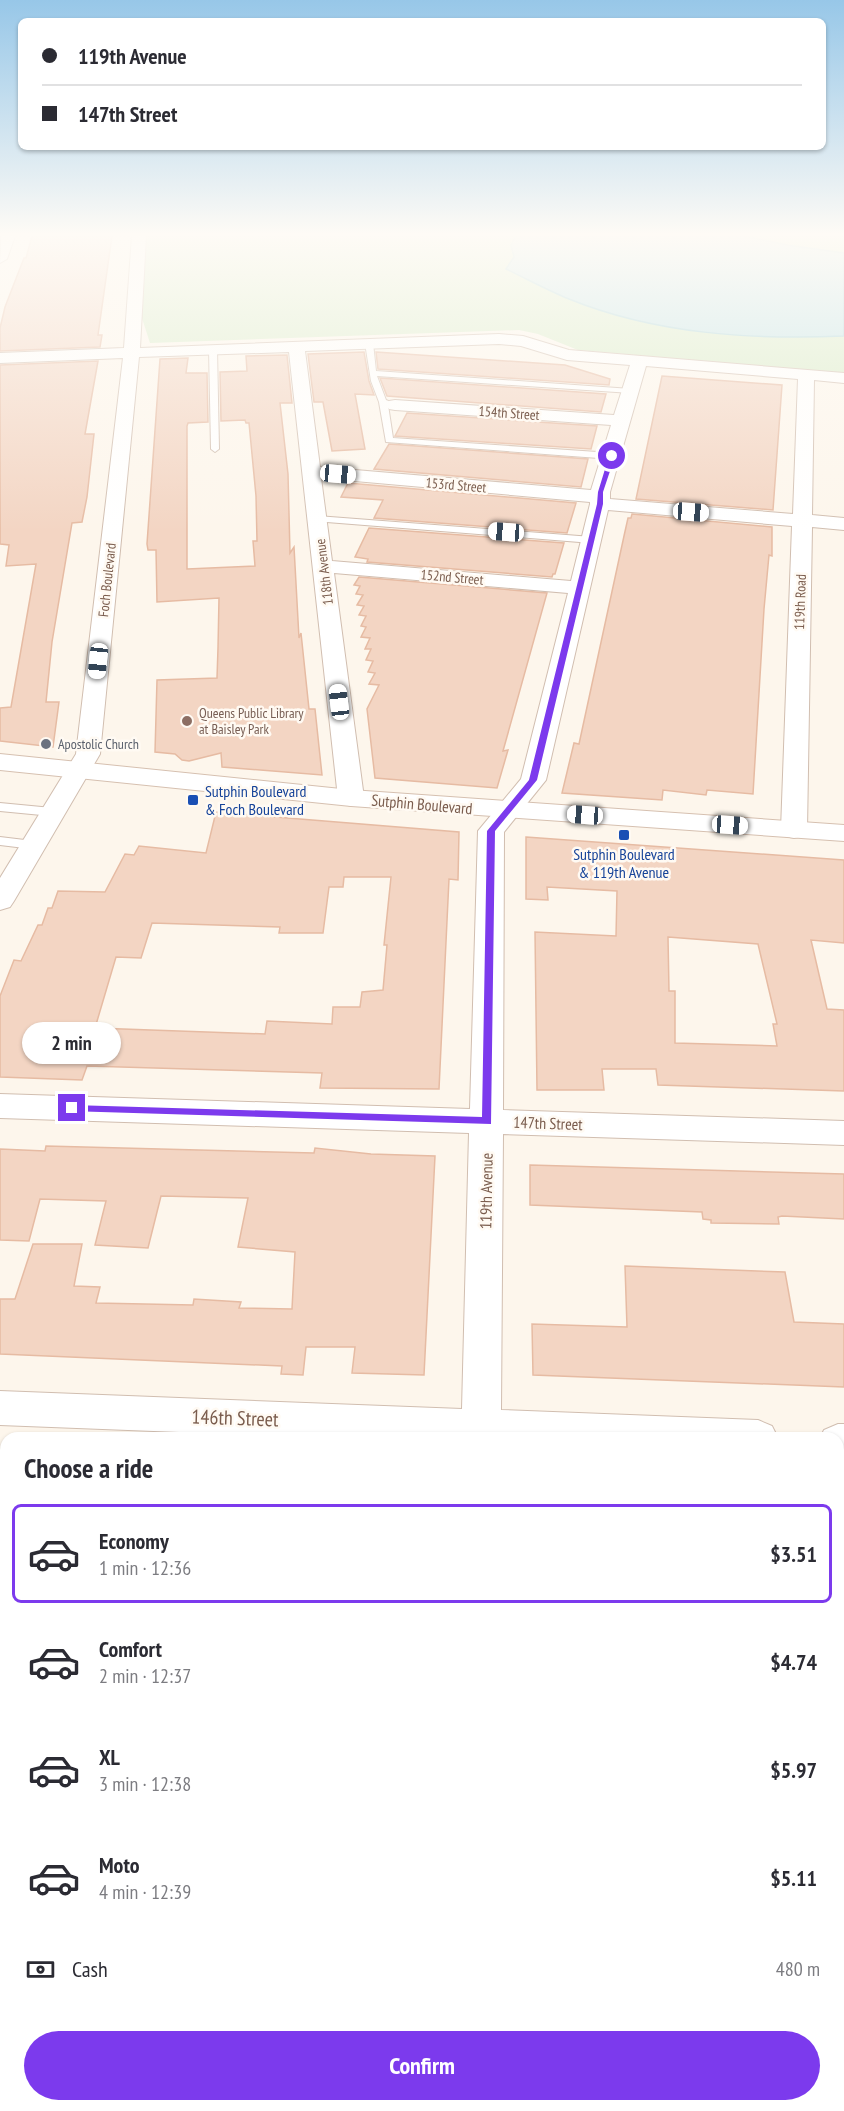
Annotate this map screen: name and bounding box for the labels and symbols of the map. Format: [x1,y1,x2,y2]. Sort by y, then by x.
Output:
street label: 154th Street [478,402,540,424]
route start [598,442,625,469]
car [319,463,357,485]
street label: 153rd Street [425,473,487,497]
car [672,502,710,522]
car [487,522,525,542]
street label: 118th Avenue [311,537,337,606]
street label: Foch Boulevard [94,542,120,618]
street label: 152nd Street [420,565,484,589]
street label: 119th Road [790,574,810,630]
car [87,642,109,680]
car [328,683,350,721]
place label: Queens Public Library at Baisley Park [199,704,304,738]
marker: Queens Public Library at Baisley Park [180,714,194,728]
place label: Apostolic Church [58,735,139,753]
marker: Apostolic Church [39,737,53,751]
place label: Sutphin Boulevard & Foch Boulevard [205,781,307,819]
street label: Sutphin Boulevard [371,790,473,818]
marker: Sutphin Boulevard & Foch Boulevard [186,793,200,807]
car [566,805,604,825]
car [711,815,749,835]
marker: Sutphin Boulevard & 119th Avenue [617,828,631,842]
place label: Sutphin Boulevard & 119th Avenue [573,844,675,882]
callout: 2 min [22,1021,122,1063]
route end [58,1094,85,1121]
street label: 147th Street [513,1112,584,1134]
street label: 119th Avenue [475,1153,497,1229]
street label: 146th Street [191,1403,279,1433]

